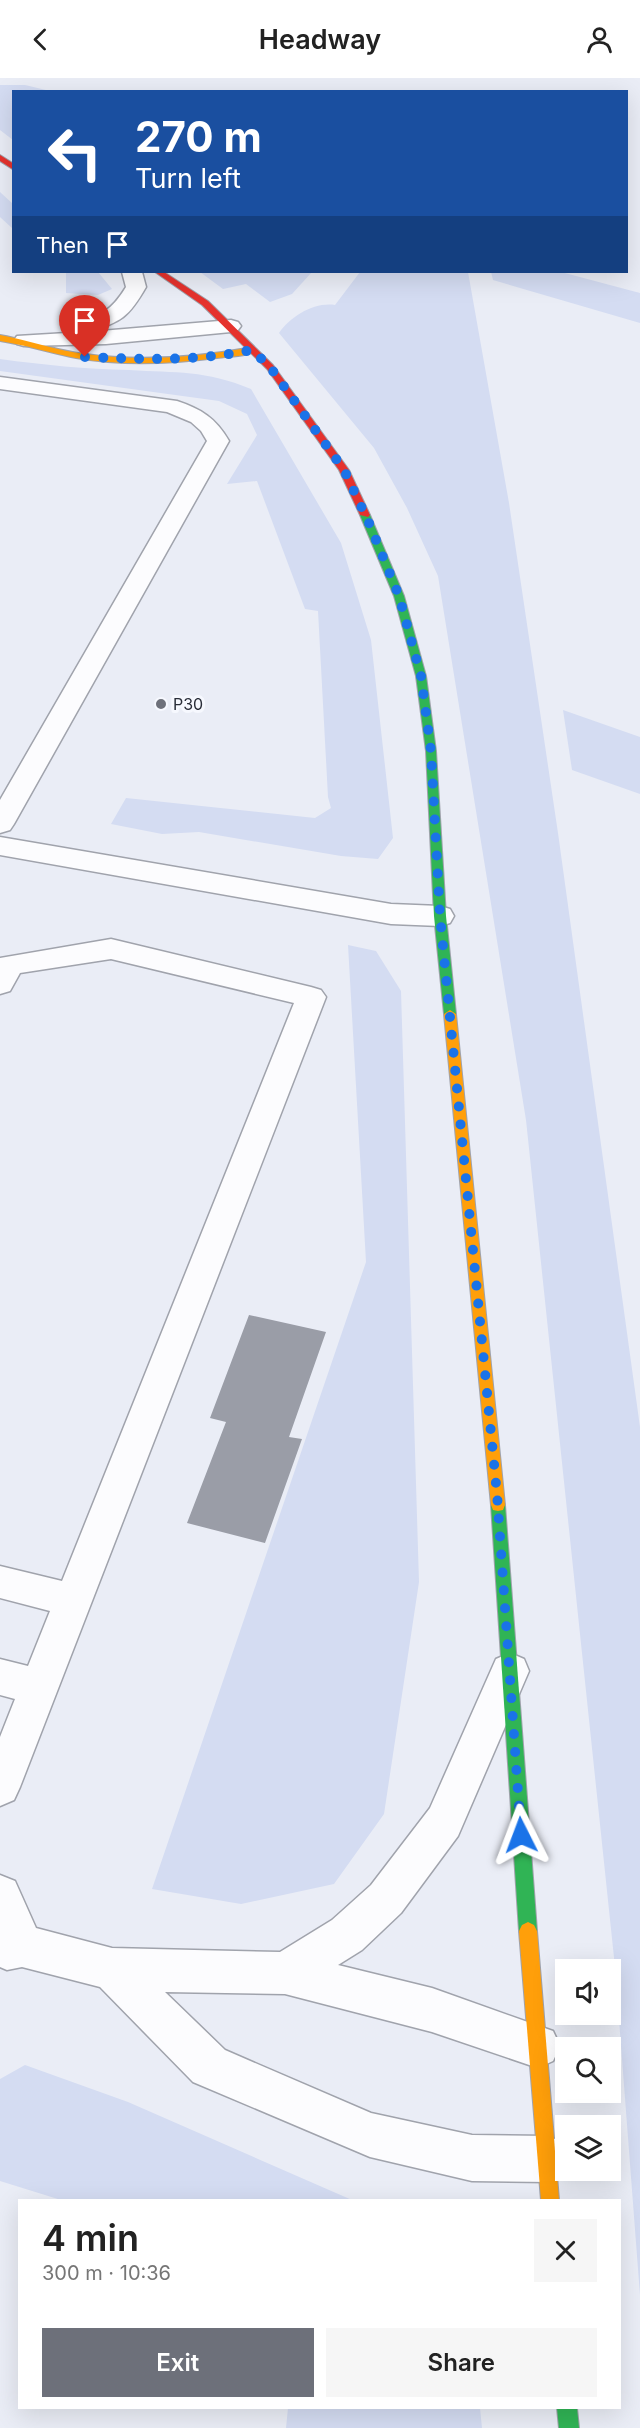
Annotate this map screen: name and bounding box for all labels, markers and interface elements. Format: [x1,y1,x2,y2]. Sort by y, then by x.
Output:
icon: back [24,23,57,56]
text: Headway [259,23,381,56]
icon: person [583,23,616,56]
text: 270 m [135,111,262,162]
icon: left [36,114,114,192]
text: Turn left [135,162,241,195]
icon: arrive [101,228,134,261]
text: Then [36,232,89,258]
pin [59,295,110,357]
icon: arrive [68,304,101,337]
place label: P30 [173,694,203,714]
marker: P30 [154,697,168,711]
position arrow [489,1803,553,1867]
map controls [555,1959,621,2181]
button: sound [555,1959,621,2025]
button: search [555,2037,621,2103]
button: layers [555,2115,621,2181]
text: 4 min [42,2216,139,2260]
button: close [534,2219,597,2282]
text: 300 m · 10:36 [42,2261,171,2285]
button: Exit [42,2328,314,2397]
button: Share [326,2328,597,2397]

